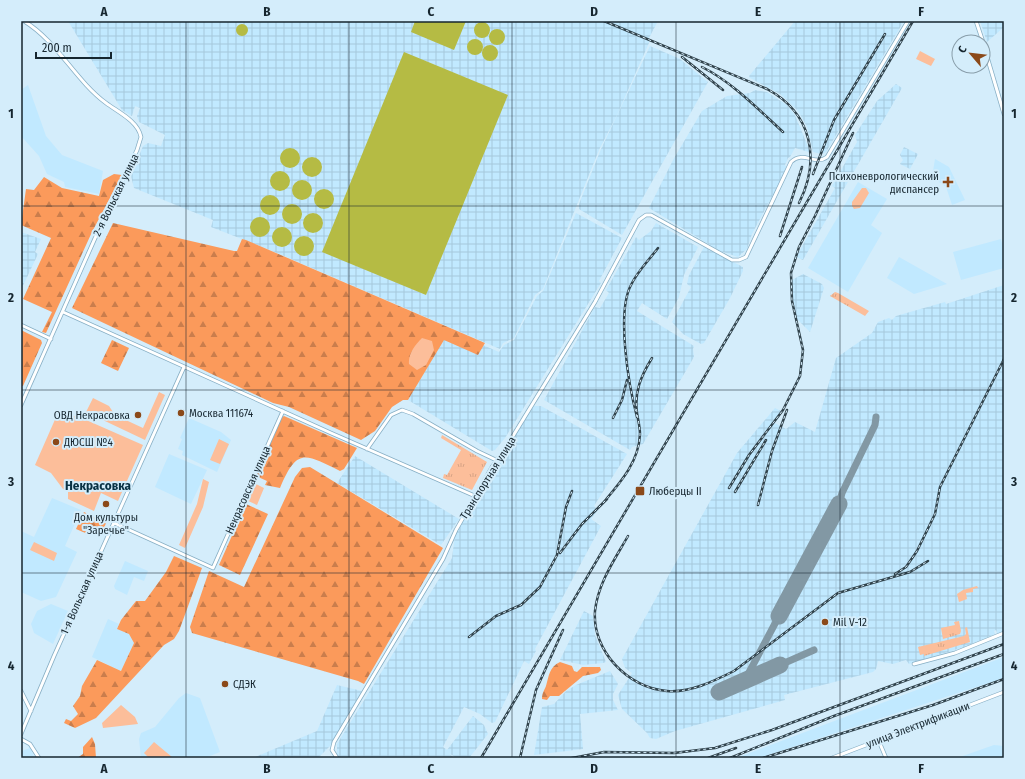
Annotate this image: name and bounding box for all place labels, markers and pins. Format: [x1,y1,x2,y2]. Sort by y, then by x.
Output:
place label: Психоневрологический диспансер [829,170,939,196]
marker: Психоневрологический диспансер [942,176,954,188]
place label: Москва 111674 [189,407,254,420]
marker: Москва 111674 [176,408,186,418]
place label: ОВД Некрасовка [54,409,130,422]
marker: ОВД Некрасовка [133,410,143,420]
place label: ДЮСШ №4 [63,436,113,449]
marker: ДЮСШ №4 [51,437,61,447]
marker: Люберцы II [634,485,646,497]
place label: Люберцы II [649,485,702,498]
marker: Дом культуры "Заречье" [101,499,111,509]
place label: Дом культуры "Заречье" [73,511,138,537]
place label: Mil V-12 [833,616,867,629]
marker: Mil V-12 [820,617,830,627]
place label: СДЭК [233,678,256,691]
marker: СДЭК [220,679,230,689]

